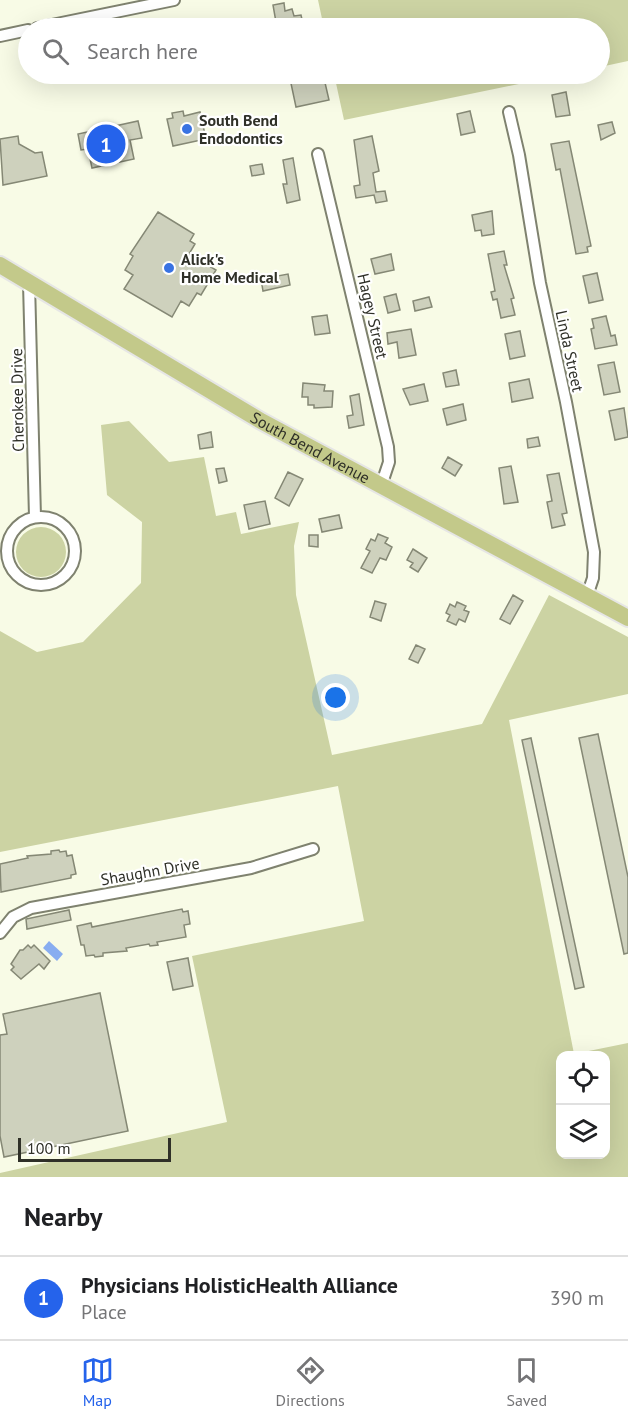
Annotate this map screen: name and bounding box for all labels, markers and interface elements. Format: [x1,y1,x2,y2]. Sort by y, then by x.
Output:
search box [18,18,610,84]
icon: search [39,35,72,68]
text: Search here [87,37,198,65]
place label: South Bend Endodontics [199,110,283,148]
pin: 1 [86,122,126,166]
marker: South Bend Endodontics [180,122,194,136]
place label: Alick's Home Medical [181,249,279,287]
marker: Alick's Home Medical [162,261,176,275]
street label: Hagey Street [353,271,393,361]
street label: Linda Street [552,308,589,394]
street label: Cherokee Drive [6,348,28,452]
street label: South Bend Avenue [247,407,374,488]
your location [321,683,350,712]
street label: Shaughn Drive [99,852,201,890]
map controls [556,1051,610,1159]
button: locate [556,1051,610,1105]
button: layers [556,1105,610,1159]
scale bar [18,1135,171,1162]
text: 100 m [27,1138,70,1158]
text: Nearby [24,1200,102,1233]
text: Physicians HolisticHealth Alliance [81,1271,398,1299]
text: 1 [38,1285,49,1311]
text: 390 m [550,1285,604,1311]
text: Place [81,1299,127,1325]
tab: Map [81,1354,114,1410]
tab: Directions [276,1354,345,1410]
tab: Saved [506,1354,547,1410]

